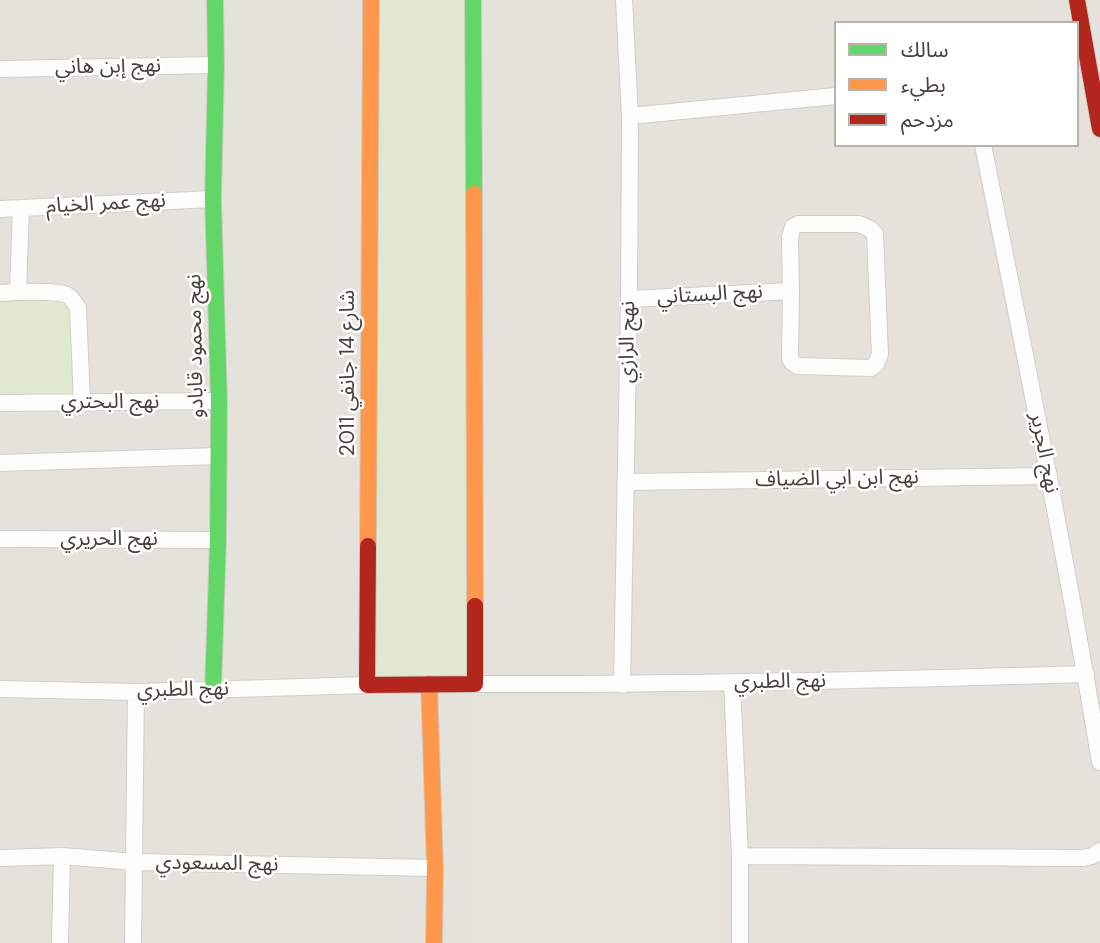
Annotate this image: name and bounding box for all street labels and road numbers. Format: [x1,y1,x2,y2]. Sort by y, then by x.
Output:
street label: نهج إبن هاني [55,53,161,81]
street label: نهج عمر الخيام [45,188,167,220]
street label: نهج محمود قابادو [182,274,210,418]
street label: نهج البستاني [656,280,764,310]
street label: شارع 14 جانفي 2011 [335,290,361,456]
street label: نهج الرازي [615,301,641,383]
street label: نهج البحتري [61,389,159,415]
street label: نهج الجرير [1024,411,1064,495]
street label: نهج ابن ابي الضياف [755,465,919,493]
street label: نهج الحريري [60,526,158,552]
street label: نهج الطبري [734,669,826,695]
street label: نهج الطبري [137,677,229,703]
street label: نهج المسعودي [155,850,279,878]

